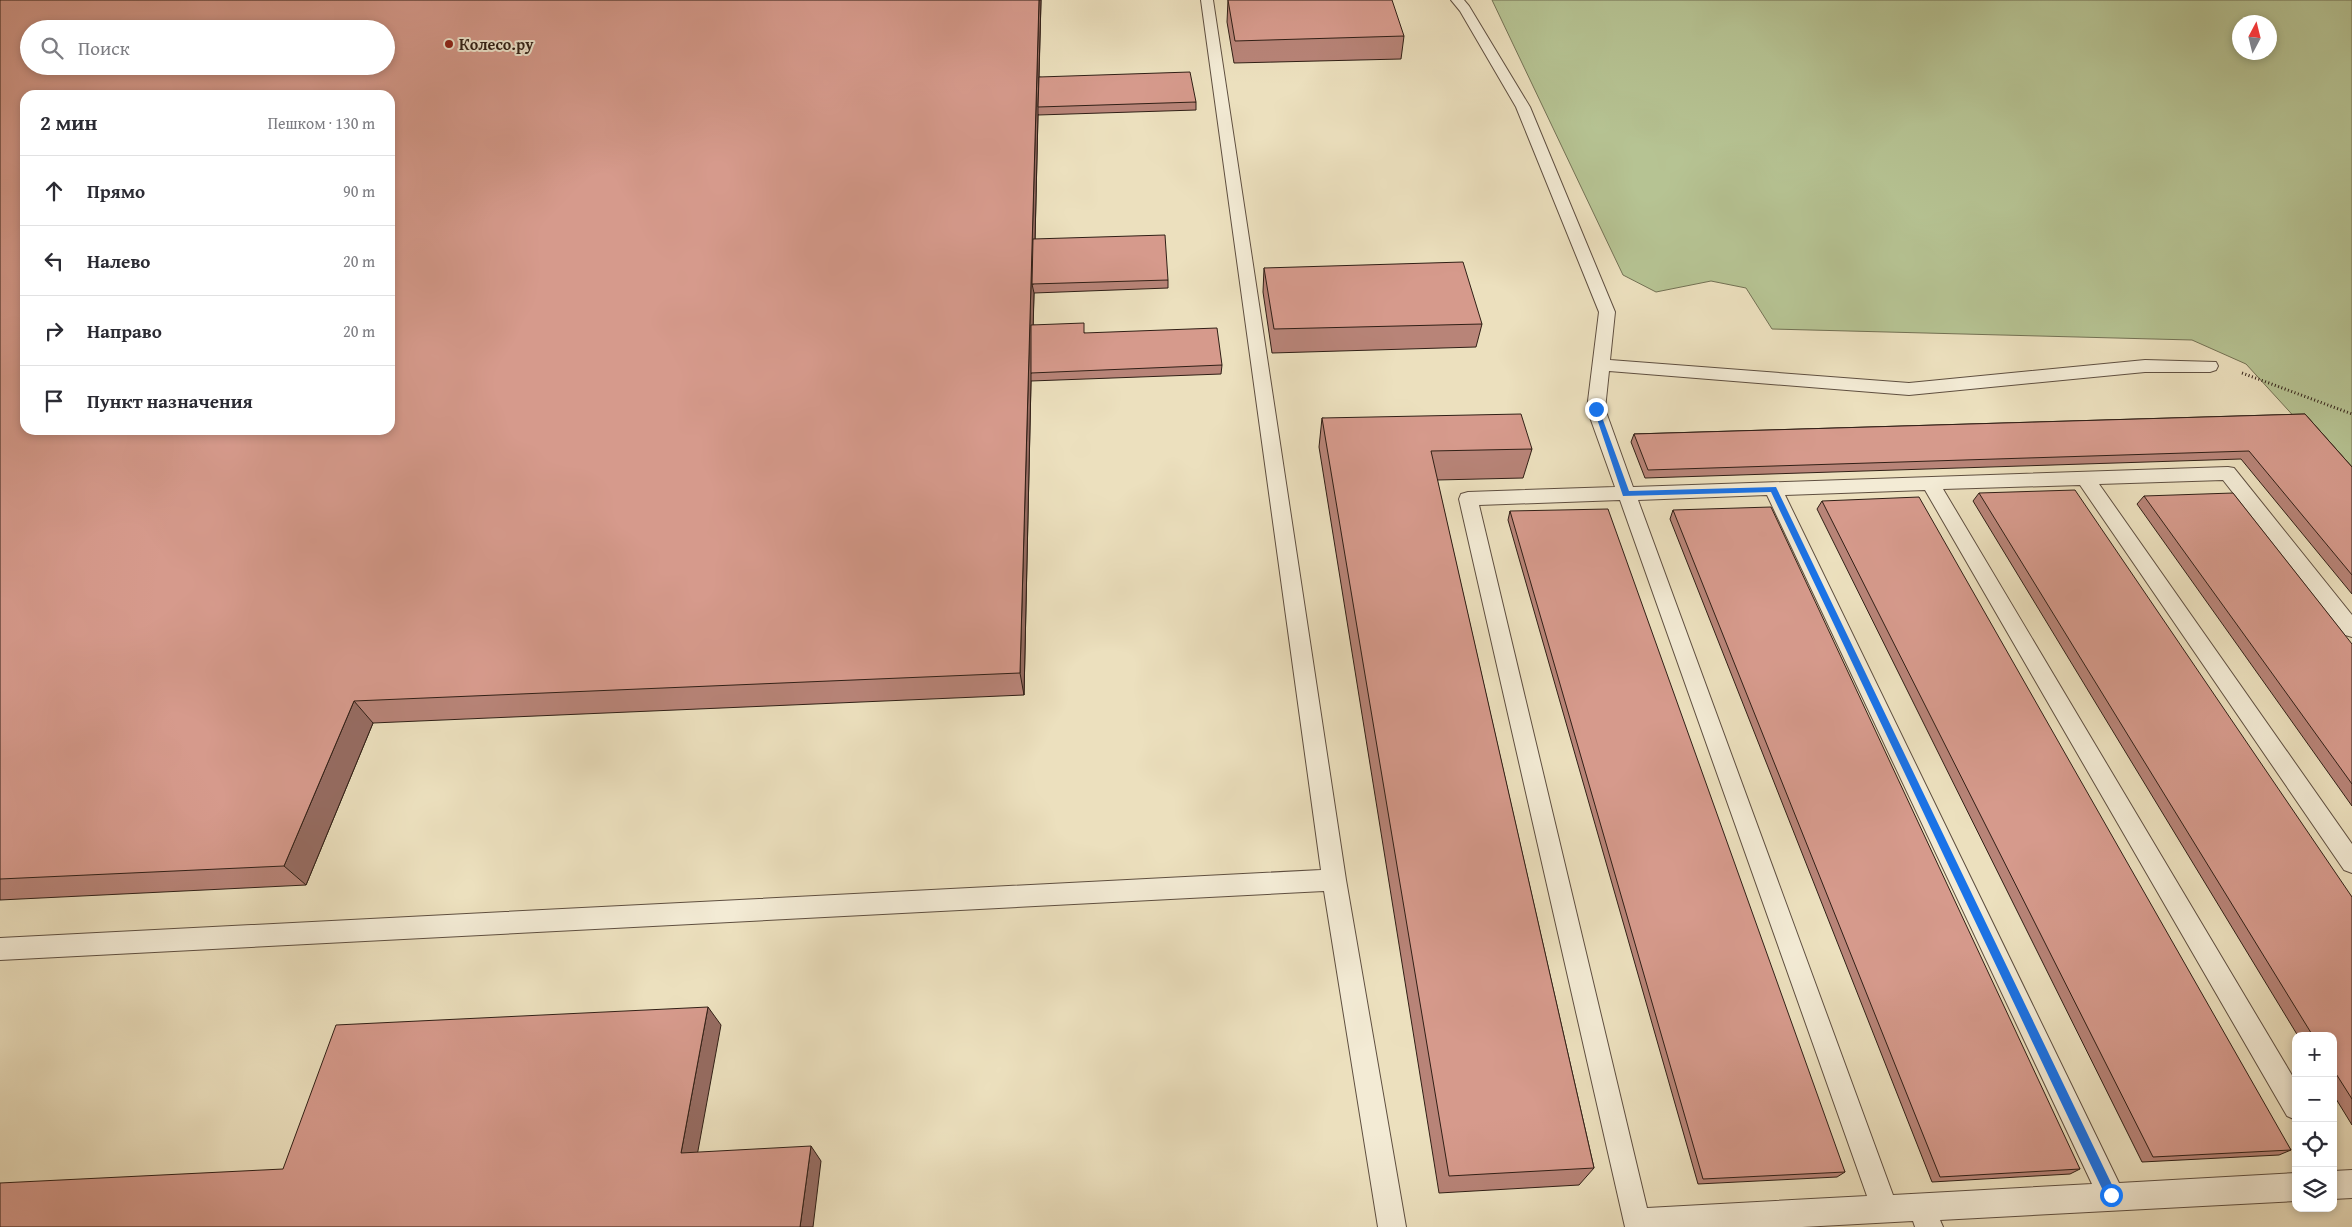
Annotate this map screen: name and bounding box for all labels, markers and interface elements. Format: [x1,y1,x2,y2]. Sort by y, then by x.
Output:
north arrow [2232,15,2277,60]
search box [20,20,395,75]
place label: Колесо.ру [459,32,534,56]
icon: search [38,34,66,62]
text: Поиск [78,34,130,62]
marker: Колесо.ру [443,38,455,50]
text: 2 мин [40,107,97,138]
text: Пешком · 130 m [268,111,375,135]
icon: ahead [40,177,68,205]
text: Прямо [87,177,145,205]
text: 90 m [343,179,375,203]
icon: left [40,247,68,275]
text: Налево [87,247,150,275]
text: 20 m [343,249,375,273]
icon: right [40,317,68,345]
text: Направо [87,317,162,345]
text: 20 m [343,319,375,343]
icon: arrive [40,387,68,415]
text: Пункт назначения [87,387,253,415]
route end [1585,398,1608,421]
map controls [2292,1032,2337,1212]
button: + [2292,1032,2337,1077]
button: − [2292,1077,2337,1122]
button: locate [2292,1122,2337,1167]
button: layers [2292,1167,2337,1212]
route start [2100,1184,2123,1207]

